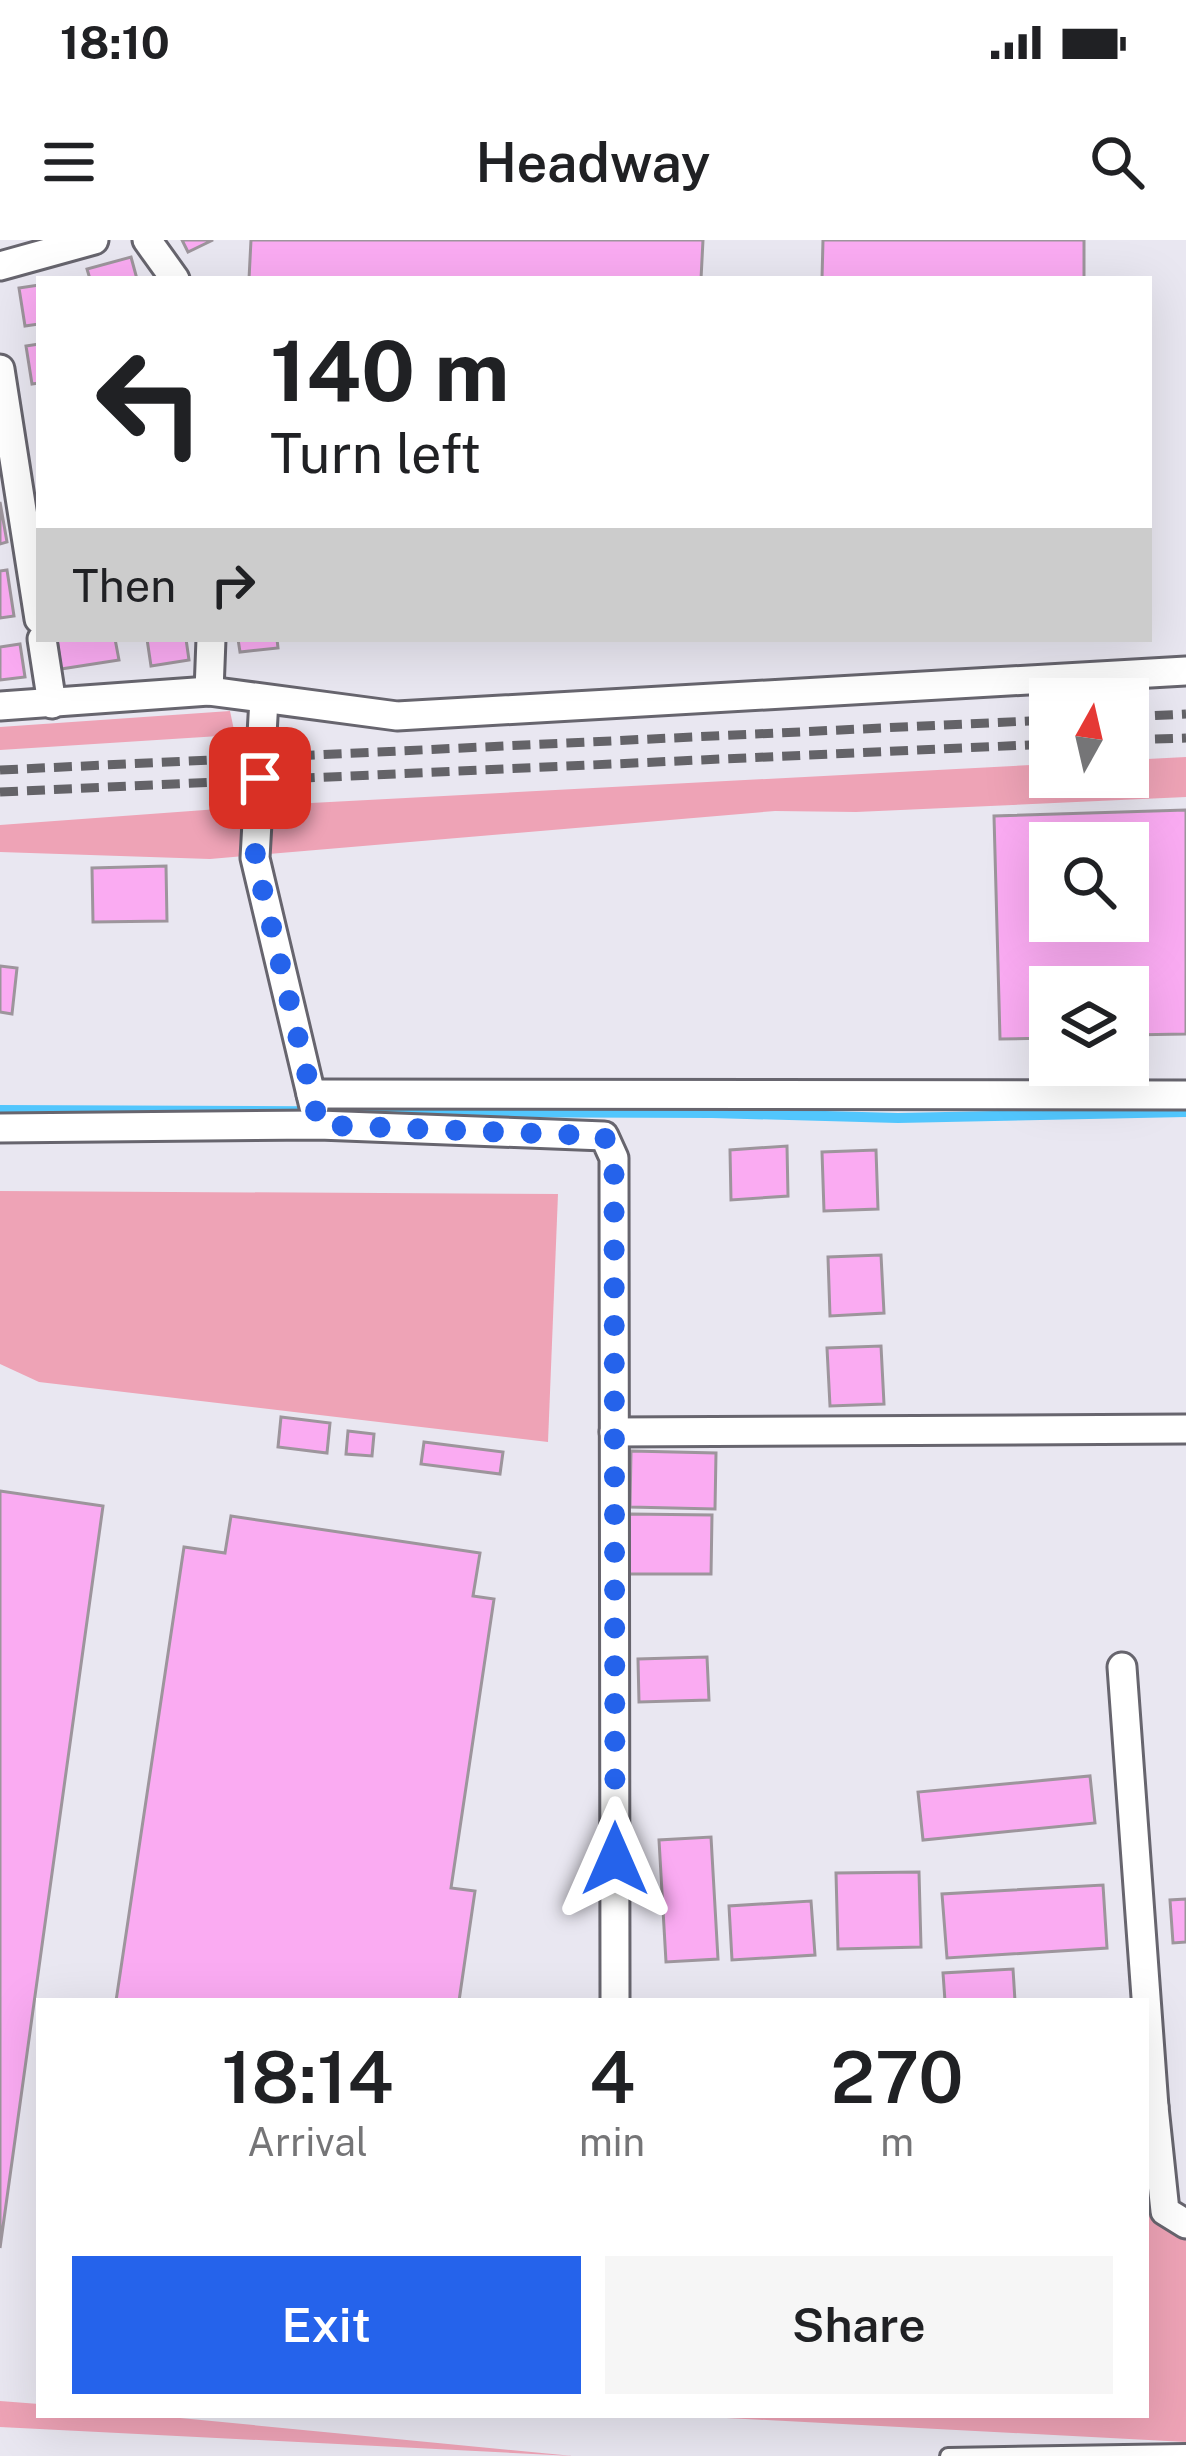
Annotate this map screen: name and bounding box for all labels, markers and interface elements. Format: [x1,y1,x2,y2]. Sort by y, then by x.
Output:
text: 18:10 [60,16,170,69]
icon: menu [36,129,102,195]
icon: search [1084,129,1150,195]
text: Headway [476,131,710,194]
text: 140 m [270,321,509,420]
icon: left [72,324,228,480]
text: Turn left [270,422,481,485]
icon: right [200,552,266,618]
text: Then [72,559,176,612]
north arrow [1029,678,1149,798]
map controls [1029,678,1149,1086]
pin [209,727,311,829]
icon: arrive [227,745,293,811]
button: search [1029,822,1149,942]
button: layers [1029,966,1149,1086]
position arrow [552,1796,678,1922]
text: 18:14 [221,2035,394,2119]
text: 4 [589,2035,635,2119]
text: 270 [831,2035,964,2119]
text: Arrival [247,2119,368,2165]
text: min [579,2119,645,2165]
text: m [880,2119,914,2165]
button: Exit [72,2256,581,2394]
button: Share [605,2256,1113,2394]

